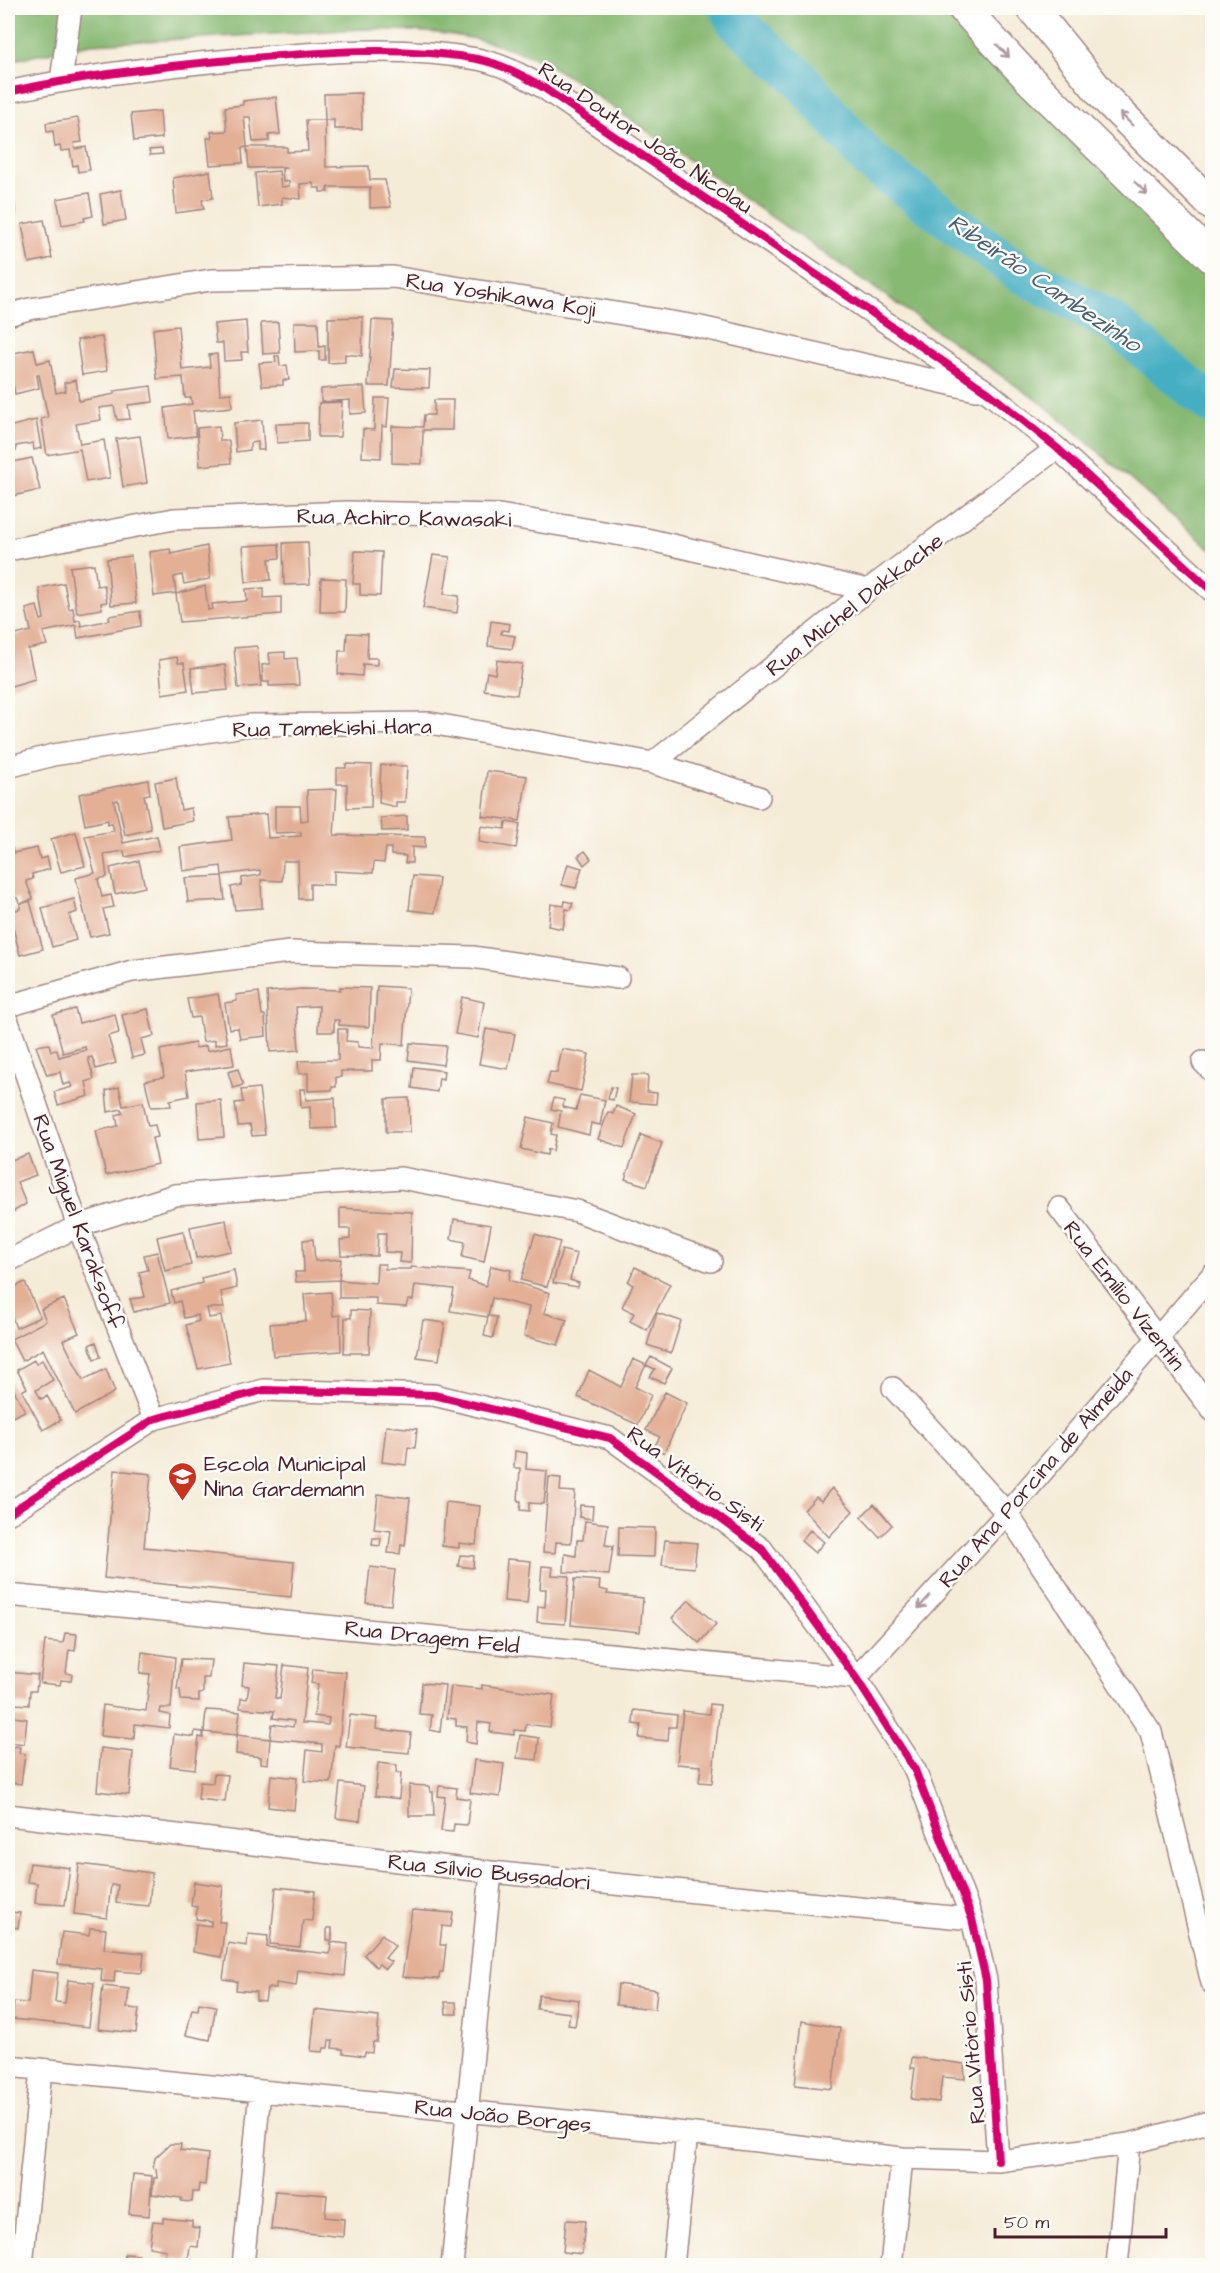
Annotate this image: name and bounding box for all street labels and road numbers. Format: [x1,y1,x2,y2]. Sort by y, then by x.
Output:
street label: Rua Doutor João Nicolau [532,55,759,222]
street label: Rua Yoshikawa Koji [404,265,598,326]
street label: Rua Achiro Kawasaki [296,501,512,536]
street label: Rua Michel Dakkache [760,526,950,684]
street label: Rua Tamekishi Hara [232,711,432,746]
street label: Rua Miguel Karaksoff [23,1110,131,1334]
street label: Rua Emílio Vizentin [1055,1214,1192,1377]
street label: Rua Ana Porcina de Almeida [932,1361,1141,1595]
street label: Rua Vitório Sisti [620,1419,770,1540]
street label: Rua Dragem Feld [343,1613,521,1663]
street label: Rua Sílvio Bussadori [386,1846,591,1899]
street label: Rua Vitório Sisti [949,1961,994,2125]
street label: Rua João Borges [413,2092,593,2142]

